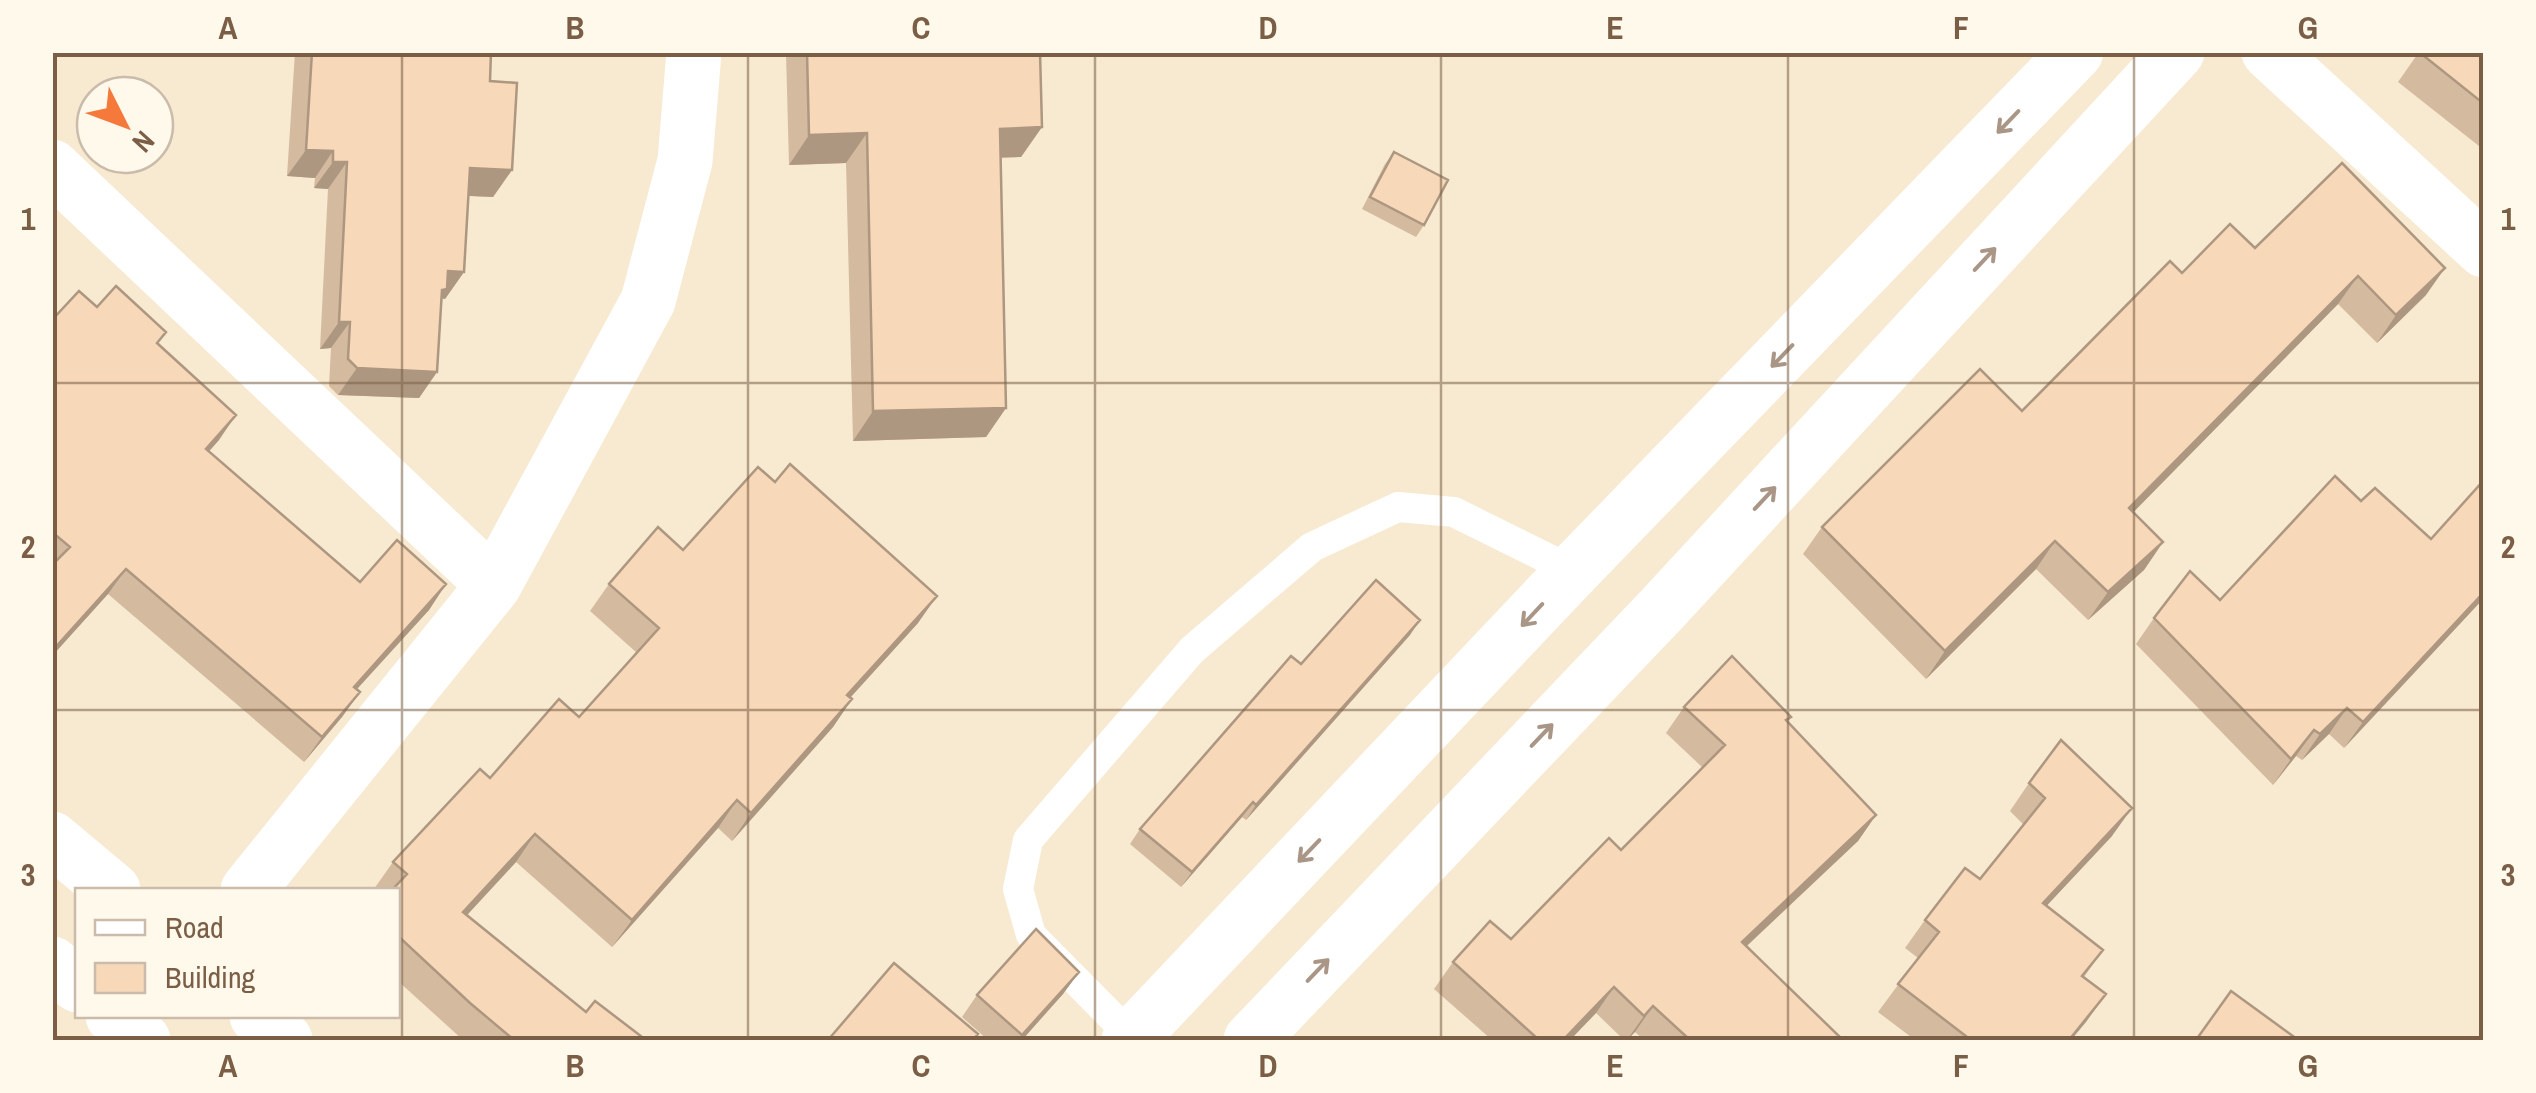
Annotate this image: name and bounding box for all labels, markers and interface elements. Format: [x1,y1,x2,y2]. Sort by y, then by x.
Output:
text: A [219,6,238,49]
text: B [566,6,584,49]
text: C [912,6,930,49]
text: D [1259,6,1277,49]
text: E [1606,6,1624,49]
text: F [1953,6,1969,49]
text: G [2298,6,2318,49]
north arrow [75,75,175,175]
one-way arrow [1996,110,2020,134]
text: N [124,123,163,161]
text: 1 [21,197,36,240]
text: 1 [2501,197,2516,240]
one-way arrow [1973,247,1996,272]
one-way arrow [1770,343,1794,367]
one-way arrow [1753,486,1776,511]
text: 2 [21,525,35,568]
text: 2 [2501,525,2515,568]
one-way arrow [1520,602,1544,626]
one-way arrow [1530,723,1554,747]
one-way arrow [1297,838,1321,863]
text: 3 [21,853,35,896]
text: 3 [2501,853,2515,896]
legend [75,888,400,1018]
text: Road [165,907,224,947]
text: Building [165,957,256,997]
one-way arrow [1306,958,1329,983]
text: A [219,1044,238,1087]
text: B [566,1044,584,1087]
text: C [912,1044,930,1087]
text: D [1259,1044,1277,1087]
text: E [1606,1044,1624,1087]
text: F [1953,1044,1969,1087]
text: G [2298,1044,2318,1087]

